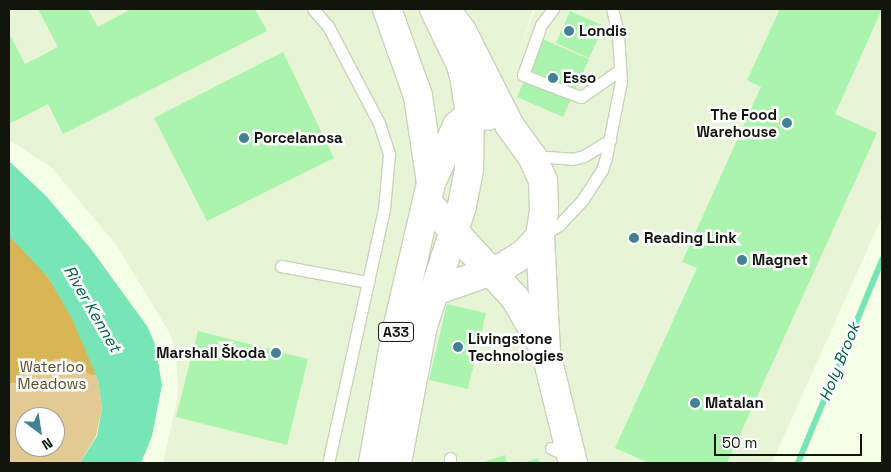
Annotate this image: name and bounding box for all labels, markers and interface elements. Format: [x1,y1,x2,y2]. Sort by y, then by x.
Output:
place label: Londis [579,22,627,40]
marker: Londis [563,25,575,37]
place label: Esso [563,69,596,87]
marker: Esso [547,72,559,84]
place label: The Food Warehouse [696,105,777,140]
marker: The Food Warehouse [781,117,793,129]
place label: Porcelanosa [254,129,343,147]
marker: Porcelanosa [238,132,250,144]
place label: Reading Link [644,229,737,247]
marker: Reading Link [628,232,640,244]
place label: Magnet [752,251,808,269]
marker: Magnet [736,254,748,266]
water label: River Kennet [59,262,125,356]
water label: Holy Brook [816,320,864,404]
road number: A33 [377,321,415,344]
place label: Livingstone Technologies [468,329,564,364]
marker: Livingstone Technologies [452,341,464,353]
place label: Marshall Škoda [156,344,266,362]
marker: Marshall Škoda [270,347,282,359]
park label: Waterloo Meadows [18,357,86,392]
place label: Matalan [705,394,764,412]
marker: Matalan [689,397,701,409]
north arrow [15,407,65,457]
scale bar [716,424,864,456]
text: 50 m [722,433,757,452]
text: N [39,434,56,454]

